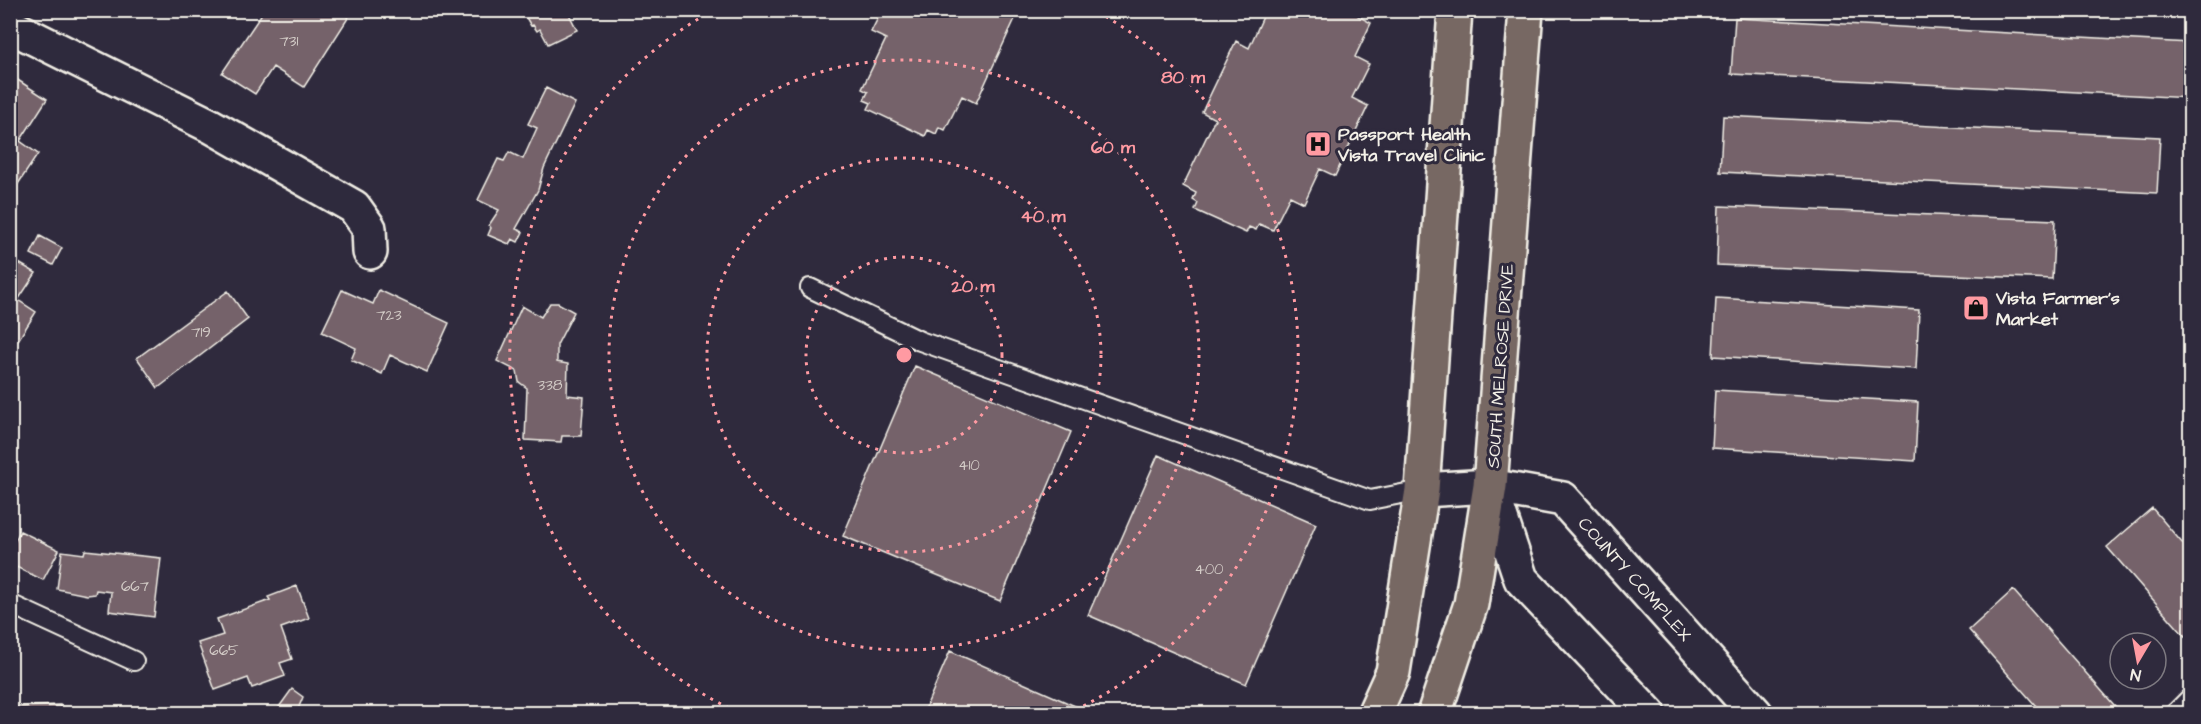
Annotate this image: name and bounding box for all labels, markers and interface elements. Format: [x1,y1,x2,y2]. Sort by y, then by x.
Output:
house number: 731 [280,31,298,52]
text: 80 m [1161,65,1206,90]
place label: Passport Health Vista Travel Clinic [1337,122,1486,168]
hospital icon: Passport Health Vista Travel Clinic [1303,129,1333,159]
text: 60 m [1091,135,1136,160]
text: 40 m [1021,204,1066,229]
street label: SOUTH MELROSE DRIVE [1481,263,1520,469]
text: 20 m [951,274,995,299]
place label: Vista Farmer's Market [1995,286,2120,332]
shop icon: Vista Farmer's Market [1961,293,1991,323]
house number: 723 [376,305,402,326]
house number: 719 [191,322,211,343]
centre of rings [894,345,914,365]
house number: 338 [538,375,563,396]
house number: 410 [958,455,980,476]
street label: COUNTY COMPLEX [1572,512,1697,647]
house number: 400 [1194,559,1224,580]
house number: 667 [121,576,149,597]
north arrow [2108,631,2168,691]
house number: 665 [209,640,239,661]
text: N [2129,663,2142,686]

